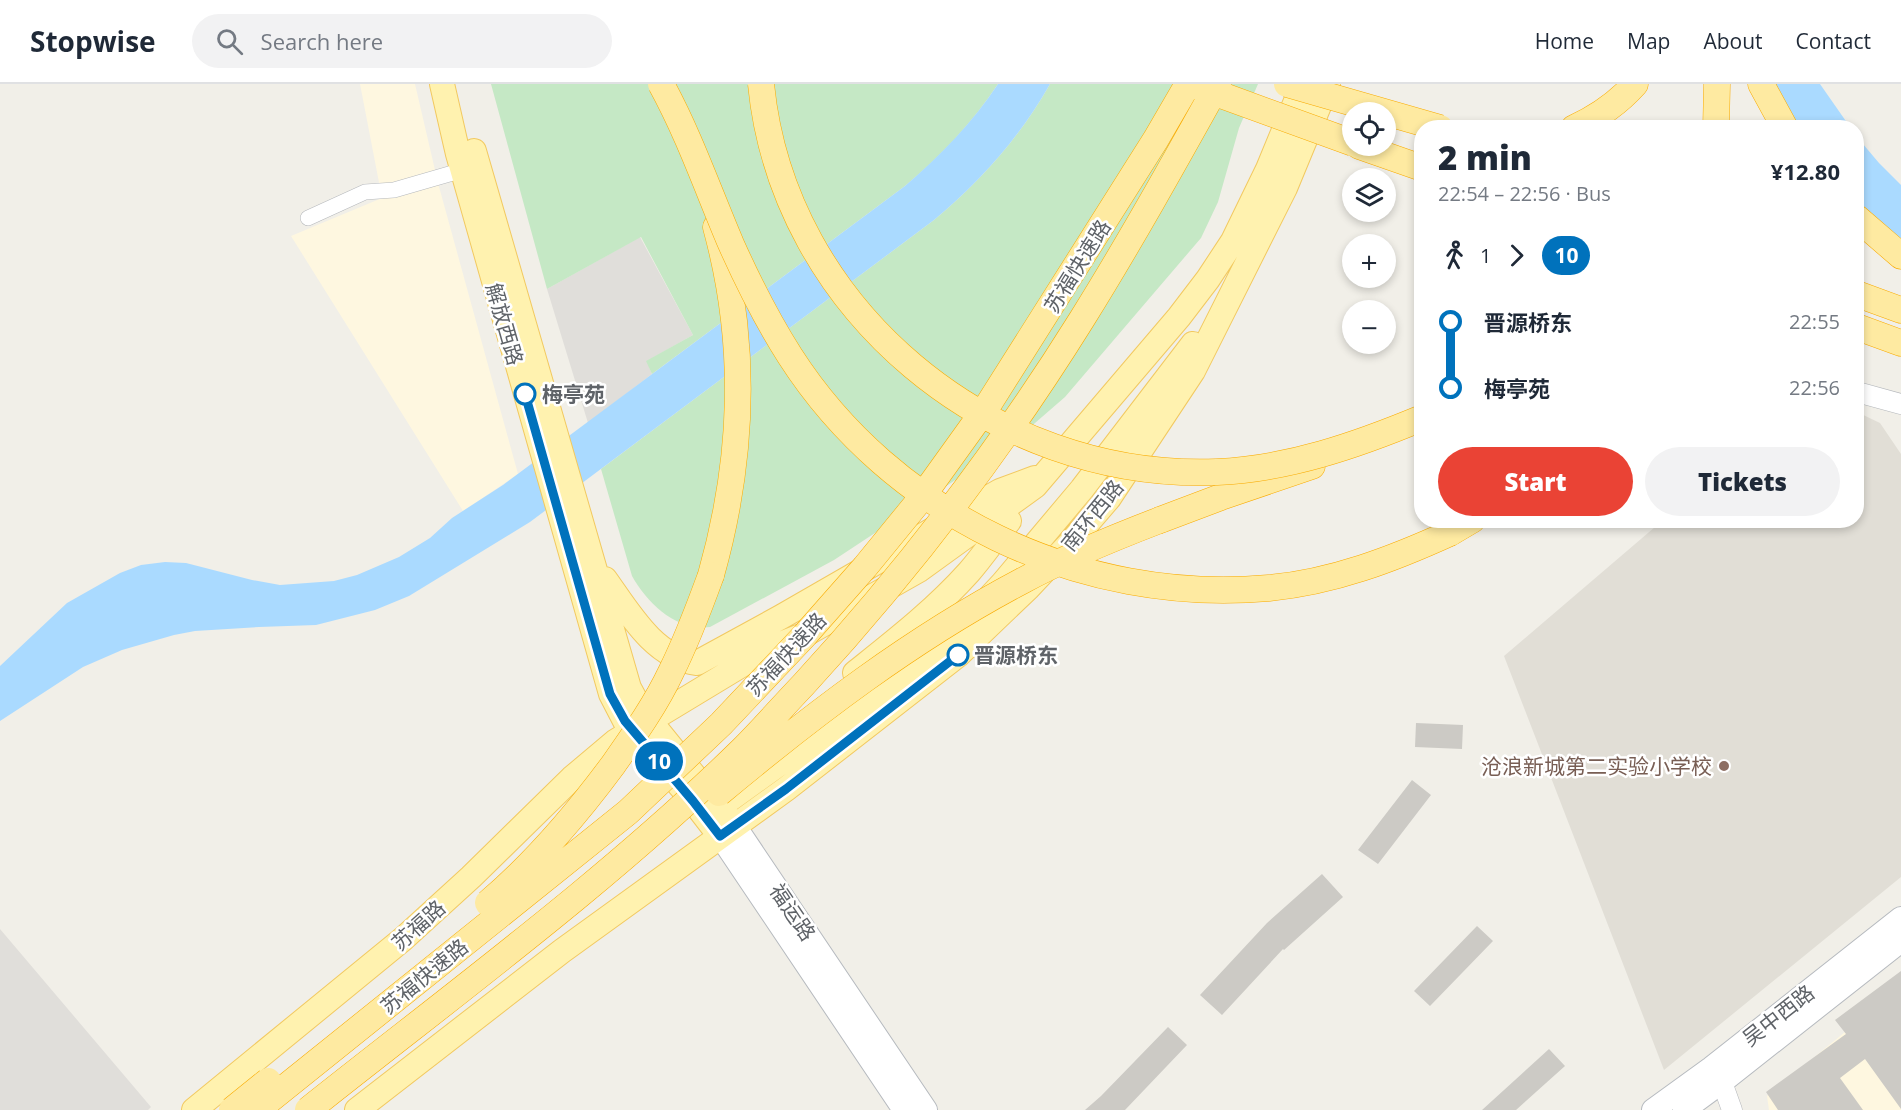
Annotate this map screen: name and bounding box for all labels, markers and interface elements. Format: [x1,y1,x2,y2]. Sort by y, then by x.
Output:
search box [192,14,612,68]
text: Stopwise [30,22,156,60]
icon: search [213,25,246,58]
text: Search here [261,26,383,56]
text: Home [1535,27,1594,55]
text: Map [1627,27,1670,55]
text: About [1703,27,1763,55]
text: Contact [1796,27,1871,55]
map controls [1342,102,1396,354]
button: locate [1342,102,1396,156]
text: 2 min [1438,135,1532,180]
text: ¥12.80 [1771,156,1840,186]
button: layers [1342,168,1396,222]
text: 22:54 – 22:56 · Bus [1438,180,1611,207]
street label: 苏福快速路 [1037,214,1117,318]
button: + [1342,234,1396,288]
icon: walk [1438,239,1471,272]
icon: forward [1500,239,1533,272]
text: 10 [1554,241,1578,269]
text: 1 [1480,242,1491,269]
street label: 解放西路 [480,280,530,368]
button: − [1342,300,1396,354]
text: 晋源桥东 [1484,307,1572,337]
text: 22:55 [1789,308,1840,335]
text: 梅亭苑 [1484,373,1550,403]
text: 22:56 [1789,374,1840,401]
place label: 梅亭苑 [542,380,605,408]
marker: 梅亭苑 [514,383,536,405]
button: Start [1438,447,1633,516]
button: Tickets [1645,447,1840,516]
street label: 南环西路 [1055,474,1129,556]
street label: 苏福快速路 [740,606,832,702]
place label: 晋源桥东 [974,641,1058,669]
marker: 晋源桥东 [947,644,969,666]
line badge: 10 [632,742,686,780]
text: 10 [647,747,671,775]
place label: 沧浪新城第二实验小学校 [1481,752,1712,780]
marker: 沧浪新城第二实验小学校 [1717,759,1731,773]
street label: 福运路 [764,878,822,946]
street label: 苏福路 [385,894,451,956]
street label: 苏福快速路 [374,932,474,1020]
street label: 吴中西路 [1736,978,1820,1052]

